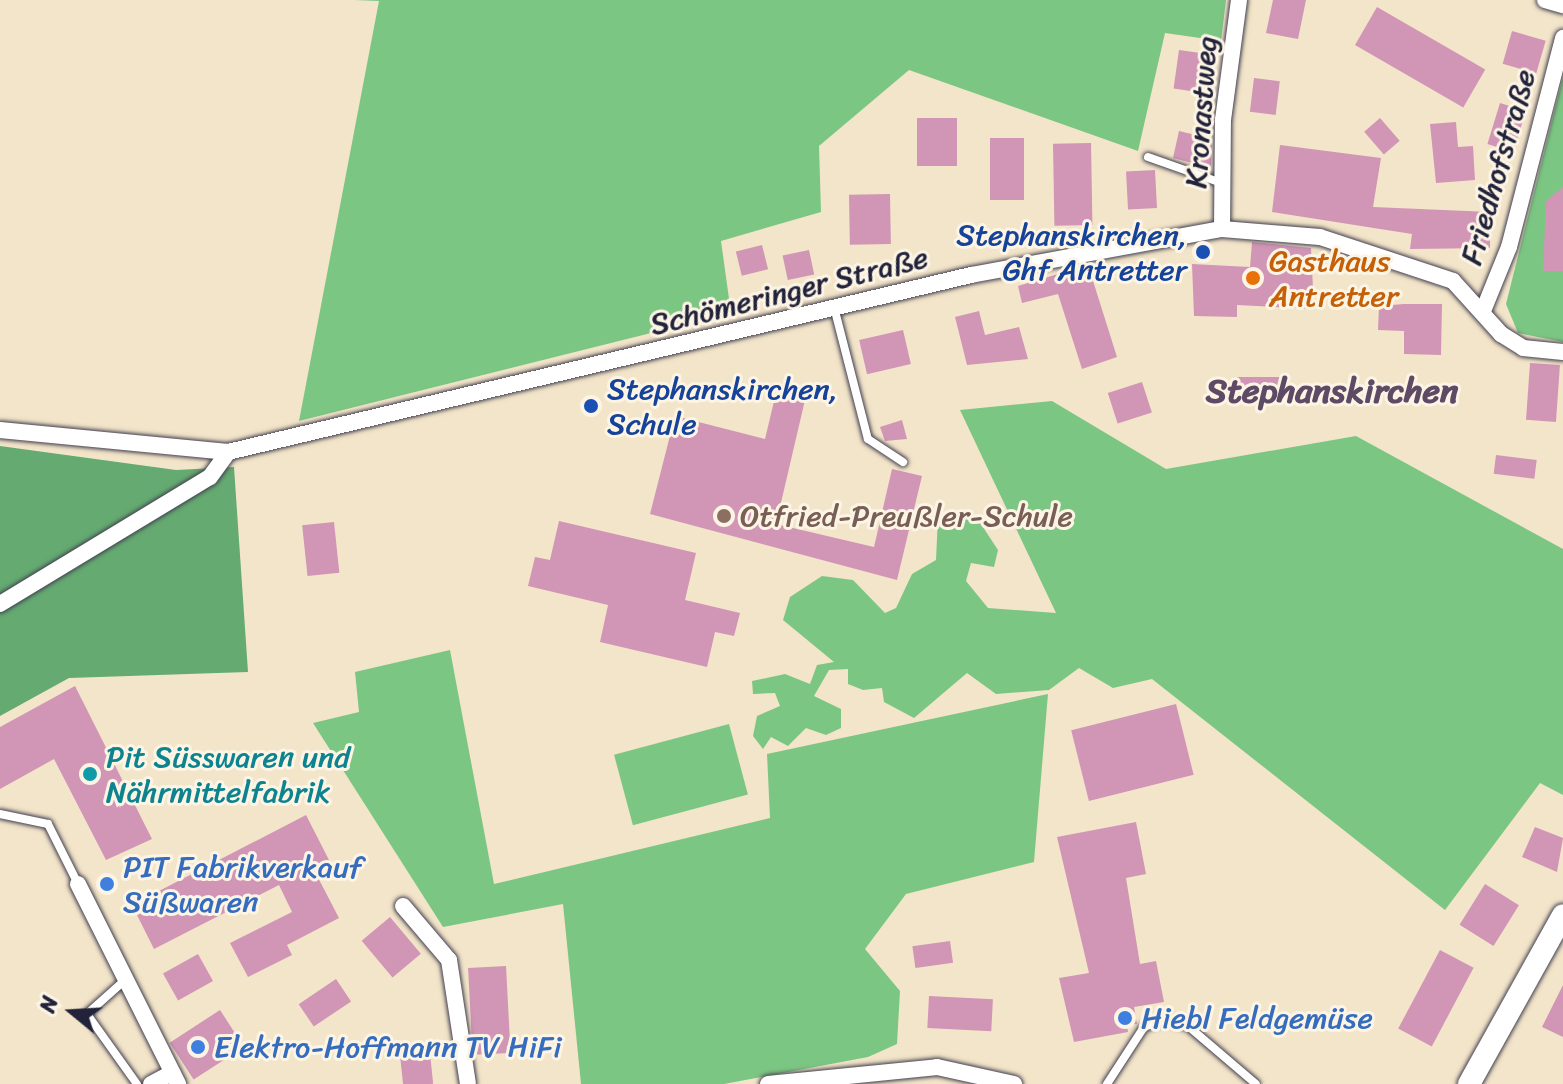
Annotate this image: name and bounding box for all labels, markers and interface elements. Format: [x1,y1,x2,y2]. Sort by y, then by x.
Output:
street label: Kronastweg [1178,35,1224,189]
street label: Friedhofstraße [1453,65,1543,269]
place label: Stephanskirchen, Ghf Antretter [956,217,1187,288]
street label: Schömeringer Straße [646,239,932,343]
marker: Stephanskirchen, Ghf Antretter [1194,243,1212,261]
place label: Gasthaus Antretter [1269,243,1398,314]
marker: Gasthaus Antretter [1244,269,1262,287]
place label: Stephanskirchen, Schule [607,371,838,442]
district label: Stephanskirchen [1206,372,1458,412]
marker: Stephanskirchen, Schule [582,397,600,415]
place label: Otfried-Preußler-Schule [740,498,1073,534]
marker: Otfried-Preußler-Schule [715,507,733,525]
place label: Pit Süsswaren und Nährmittelfabrik [106,739,351,810]
marker: Pit Süsswaren und Nährmittelfabrik [81,765,99,783]
place label: PIT Fabrikverkauf Süßwaren [123,849,362,920]
marker: PIT Fabrikverkauf Süßwaren [98,875,116,893]
north arrow [32,972,112,1052]
text: N [28,991,70,1018]
place label: Hiebl Feldgemüse [1141,1000,1373,1036]
marker: Hiebl Feldgemüse [1116,1009,1134,1027]
place label: Elektro-Hoffmann TV HiFi [214,1029,562,1065]
marker: Elektro-Hoffmann TV HiFi [189,1038,207,1056]

